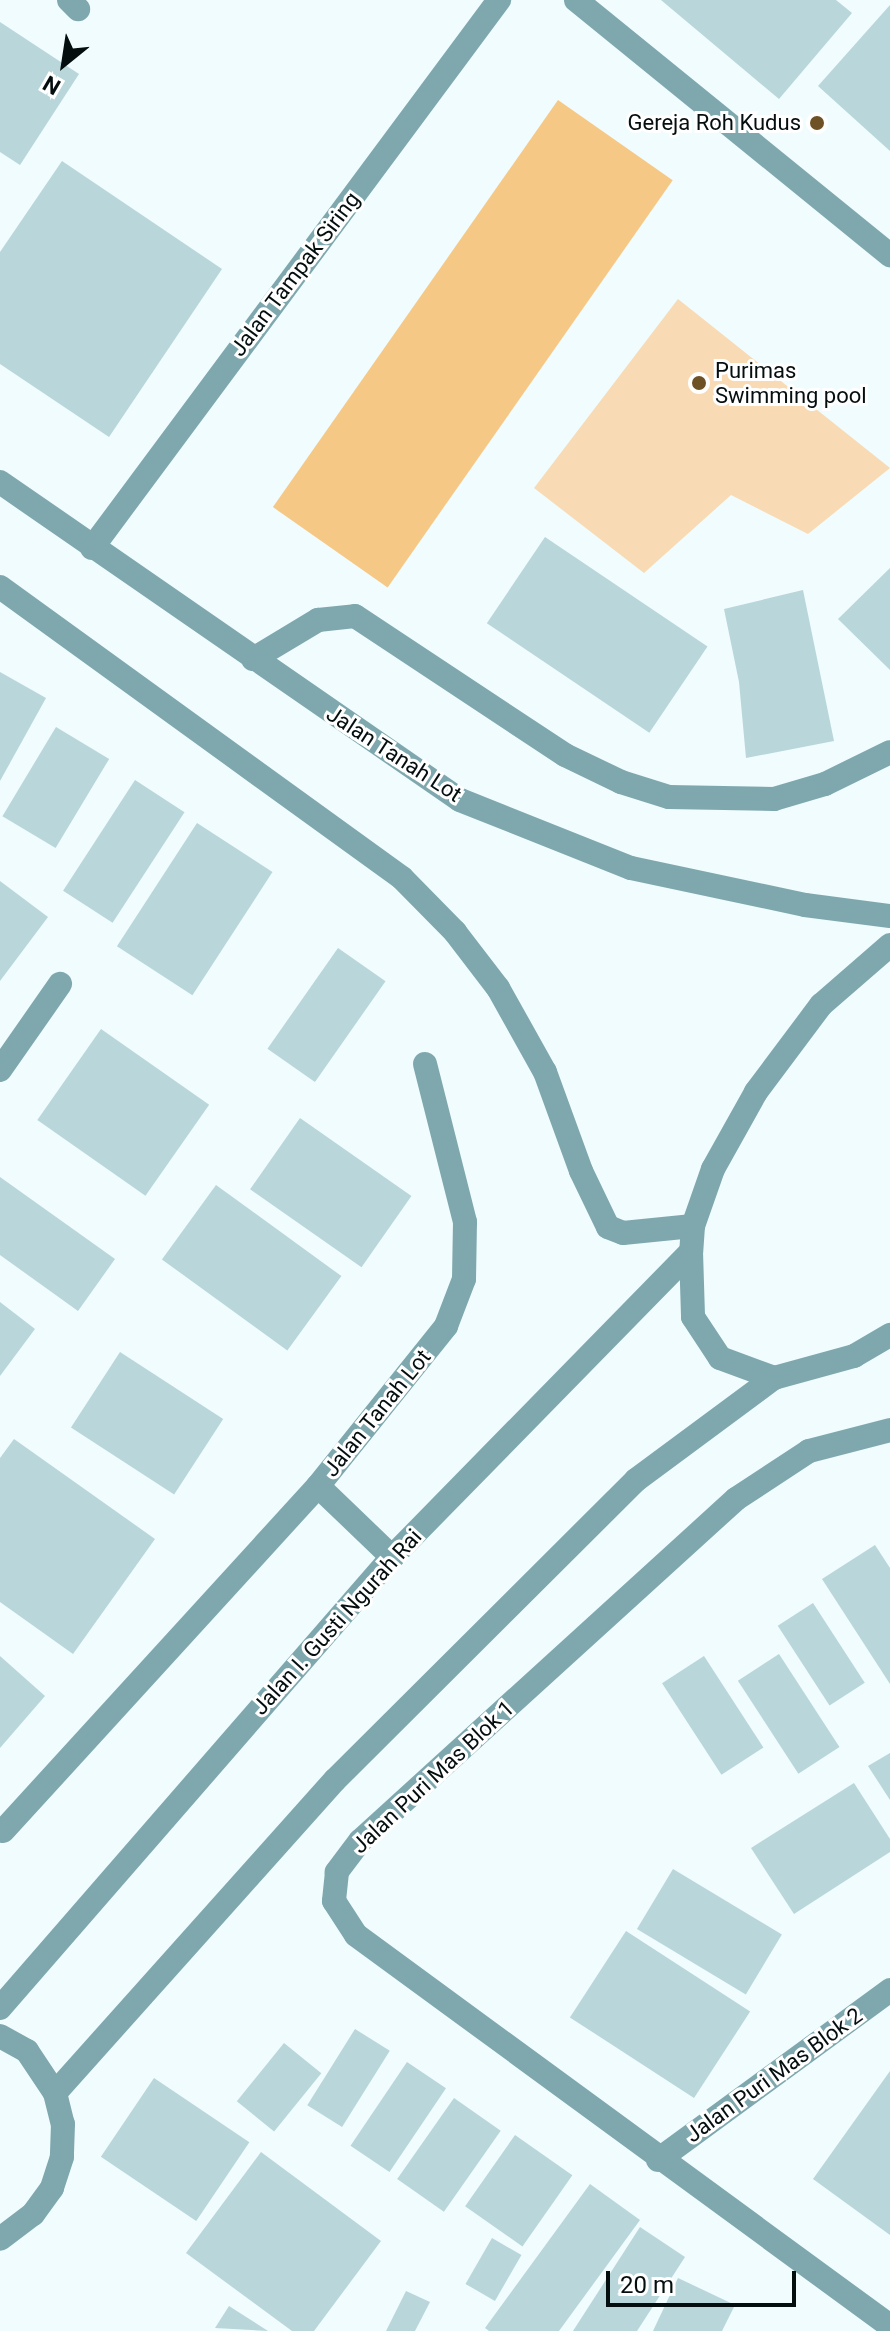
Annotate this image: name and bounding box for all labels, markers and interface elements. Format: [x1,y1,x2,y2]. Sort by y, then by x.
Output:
north arrow [24,24,104,104]
text: N [39,71,65,100]
place label: Gereja Roh Kudus [627,110,801,136]
marker: Gereja Roh Kudus [808,114,826,132]
street label: Jalan Tampak Siring [225,187,365,361]
place label: Purimas Swimming pool [715,357,867,408]
marker: Purimas Swimming pool [690,374,708,392]
street label: Jalan Tanah Lot [321,700,467,808]
street label: Jalan Tanah Lot [318,1344,436,1482]
street label: Jalan I. Gusti Ngurah Rai [247,1524,427,1720]
street label: Jalan Puri Mas Blok 1 [347,1695,519,1859]
street label: Jalan Puri Mas Blok 2 [681,2002,867,2148]
scale bar [610,2255,800,2305]
text: 20 m [620,2271,674,2299]

